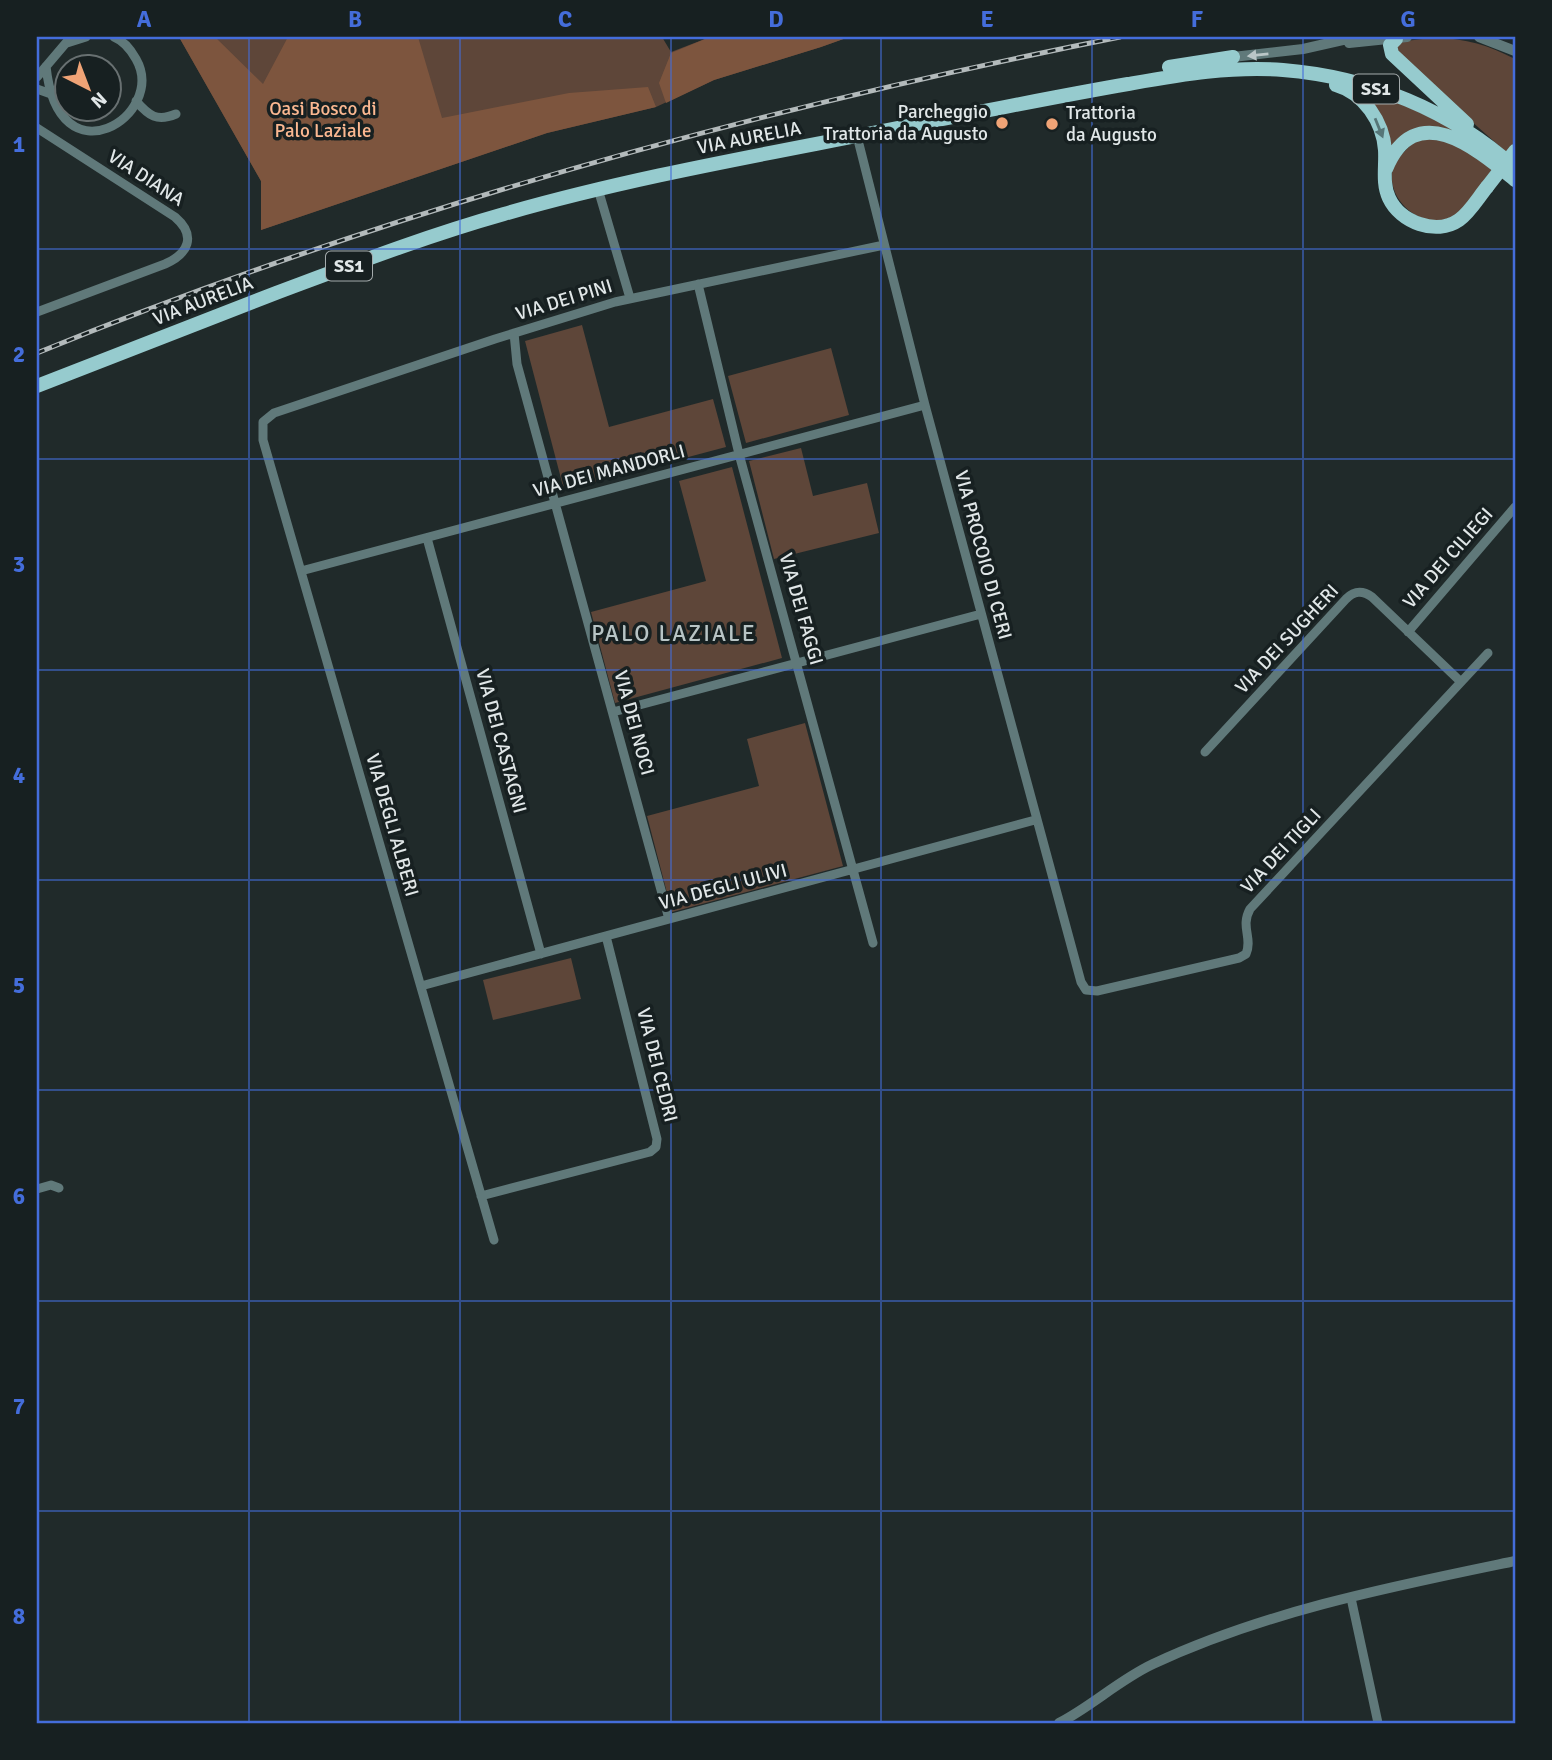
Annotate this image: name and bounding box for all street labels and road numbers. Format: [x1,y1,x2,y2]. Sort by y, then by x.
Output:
road number: SS1 [1353,74,1399,104]
street label: VIA AURELIA [695,116,803,160]
street label: VIA DIANA [103,144,189,212]
road number: SS1 [326,252,372,280]
street label: VIA AURELIA [150,271,257,331]
street label: VIA DEI PINI [513,274,615,326]
street label: VIA DEI MANDORLI [530,439,688,503]
street label: VIA PROCOIO DI CERI [949,468,1017,642]
street label: VIA DEI CILIEGI [1398,503,1498,613]
street label: VIA DEI FAGGI [774,550,828,668]
street label: VIA DEI SUGHERI [1230,579,1344,699]
street label: VIA DEI CASTAGNI [470,666,532,816]
street label: VIA DEI NOCI [608,668,660,778]
street label: VIA DEGLI ALBERI [360,751,424,899]
street label: VIA DEI TIGLI [1236,803,1326,899]
street label: VIA DEGLI ULIVI [656,858,790,916]
street label: VIA DEI CEDRI [631,1006,683,1124]

